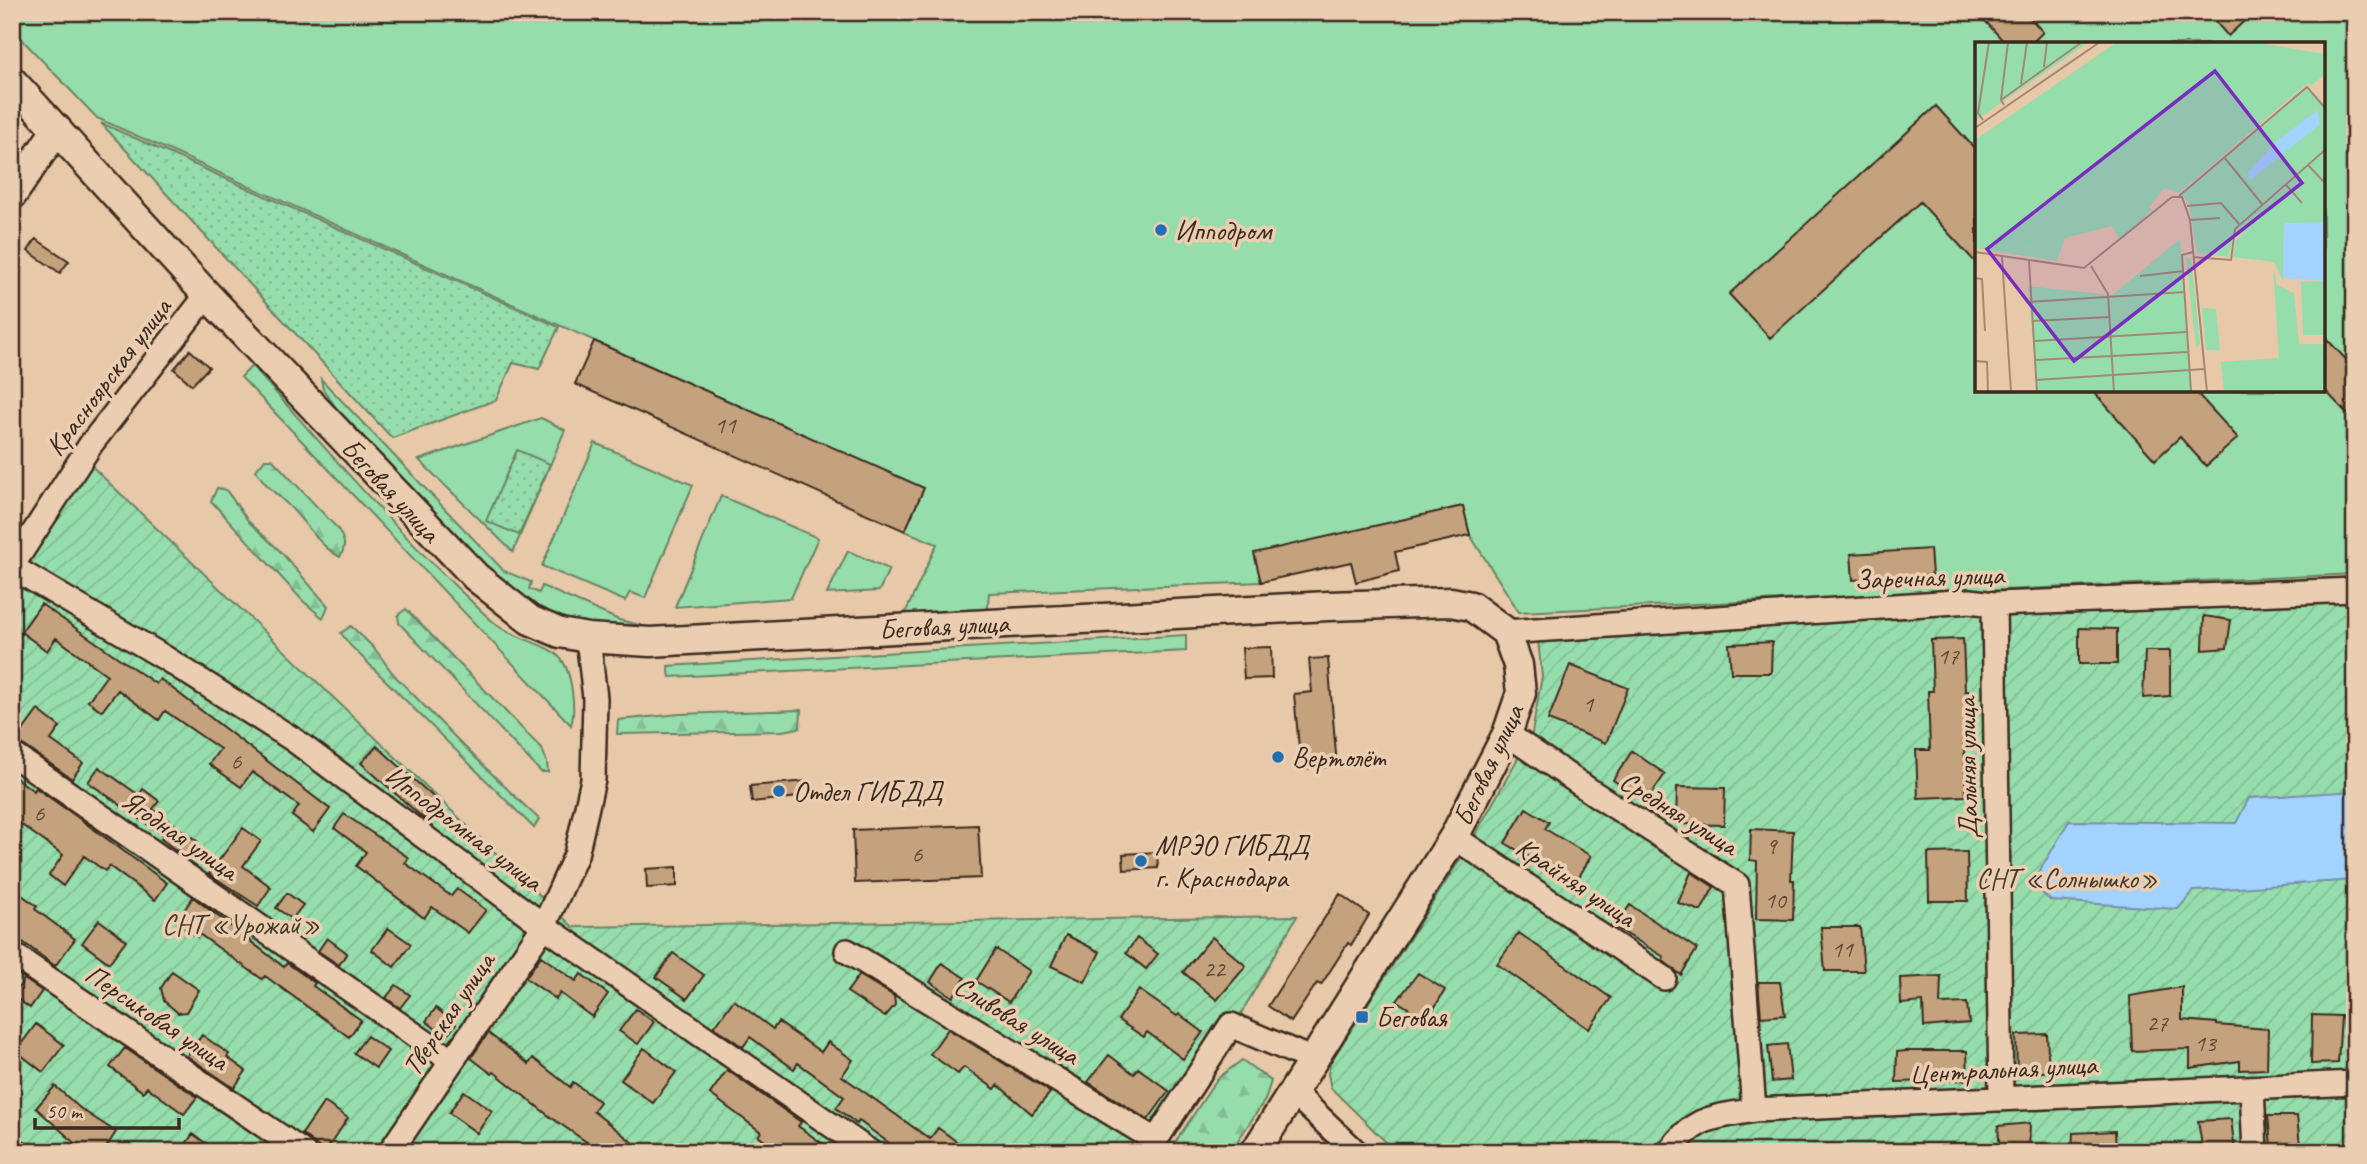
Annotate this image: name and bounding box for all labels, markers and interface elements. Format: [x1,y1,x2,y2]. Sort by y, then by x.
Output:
inset map [1975,42,2325,392]
place label: Ипподром [1175,213,1274,248]
marker: Ипподром [1153,222,1169,238]
street label: Красноярская улица [37,290,180,463]
house number: 11 [714,410,737,440]
street label: Беговая улица [334,431,449,551]
street label: Заречная улица [1854,557,2006,597]
street label: Беговая улица [878,605,1012,647]
house number: 17 [1937,641,1960,671]
house number: 1 [1583,689,1595,719]
street label: Дальняя улица [1948,695,1986,839]
street label: Беговая улица [1445,697,1532,831]
place label: Вертолёт [1292,740,1387,775]
house number: 6 [231,746,243,776]
marker: Вертолёт [1270,749,1286,765]
street label: Ипподромная улица [378,757,551,900]
street label: Средняя улица [1614,763,1747,864]
place label: Отдел ГИБДД [793,774,945,809]
street label: Ягодная улица [115,782,247,889]
marker: Отдел ГИБДД [771,783,787,799]
house number: 6 [34,798,46,828]
place label: МРЭО ГИБДД г. Краснодара [1155,828,1311,895]
street label: Крайняя улица [1510,829,1644,936]
house number: 9 [1766,831,1779,861]
house number: 6 [912,839,924,869]
marker: МРЭО ГИБДД г. Краснодара [1133,853,1149,869]
park label: СНТ «Солнышко» [1976,861,2158,896]
house number: 10 [1764,885,1788,915]
park label: СНТ «Урожай» [162,907,320,942]
house number: 11 [1831,934,1854,964]
street label: Тверская улица [394,944,503,1082]
house number: 22 [1203,954,1227,984]
street label: Персиковая улица [78,956,237,1079]
street label: Сливовая улица [948,968,1088,1073]
place label: Беговая [1376,1000,1448,1035]
house number: 27 [2146,1008,2169,1038]
marker: Беговая [1354,1009,1370,1025]
house number: 13 [2194,1028,2218,1058]
street label: Центральная улица [1908,1047,2099,1091]
scale bar [35,1087,178,1131]
text: 50 m [46,1098,84,1124]

